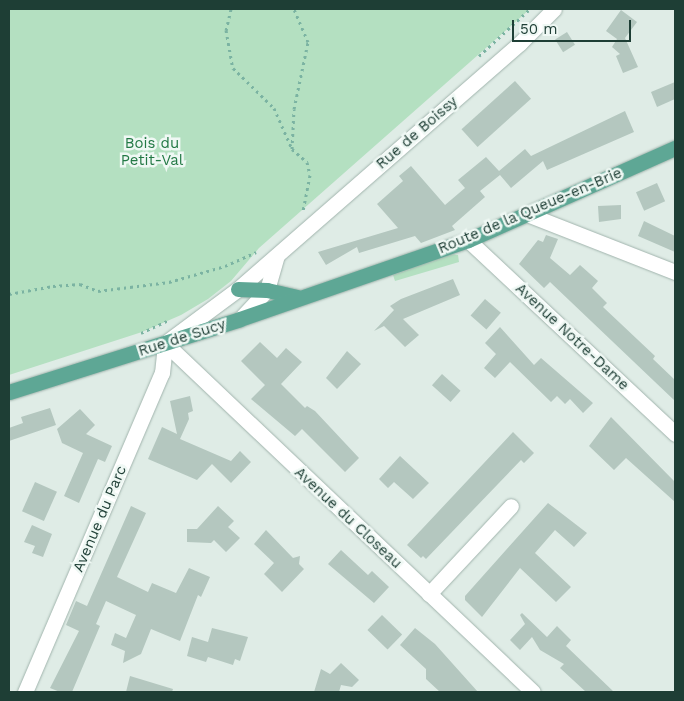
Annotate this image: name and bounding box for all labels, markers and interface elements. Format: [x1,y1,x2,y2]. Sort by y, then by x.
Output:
scale bar [514,10,633,42]
text: 50 m [520,20,557,38]
street label: Rue de Boissy [373,93,461,173]
park label: Bois du Petit-Val [121,134,183,169]
street label: Route de la Queue-en-Brie [435,164,625,258]
street label: Avenue Notre-Dame [512,280,632,394]
street label: Rue de Sucy [136,315,228,361]
street label: Avenue du Parc [69,463,131,575]
street label: Avenue du Closeau [291,464,405,572]

